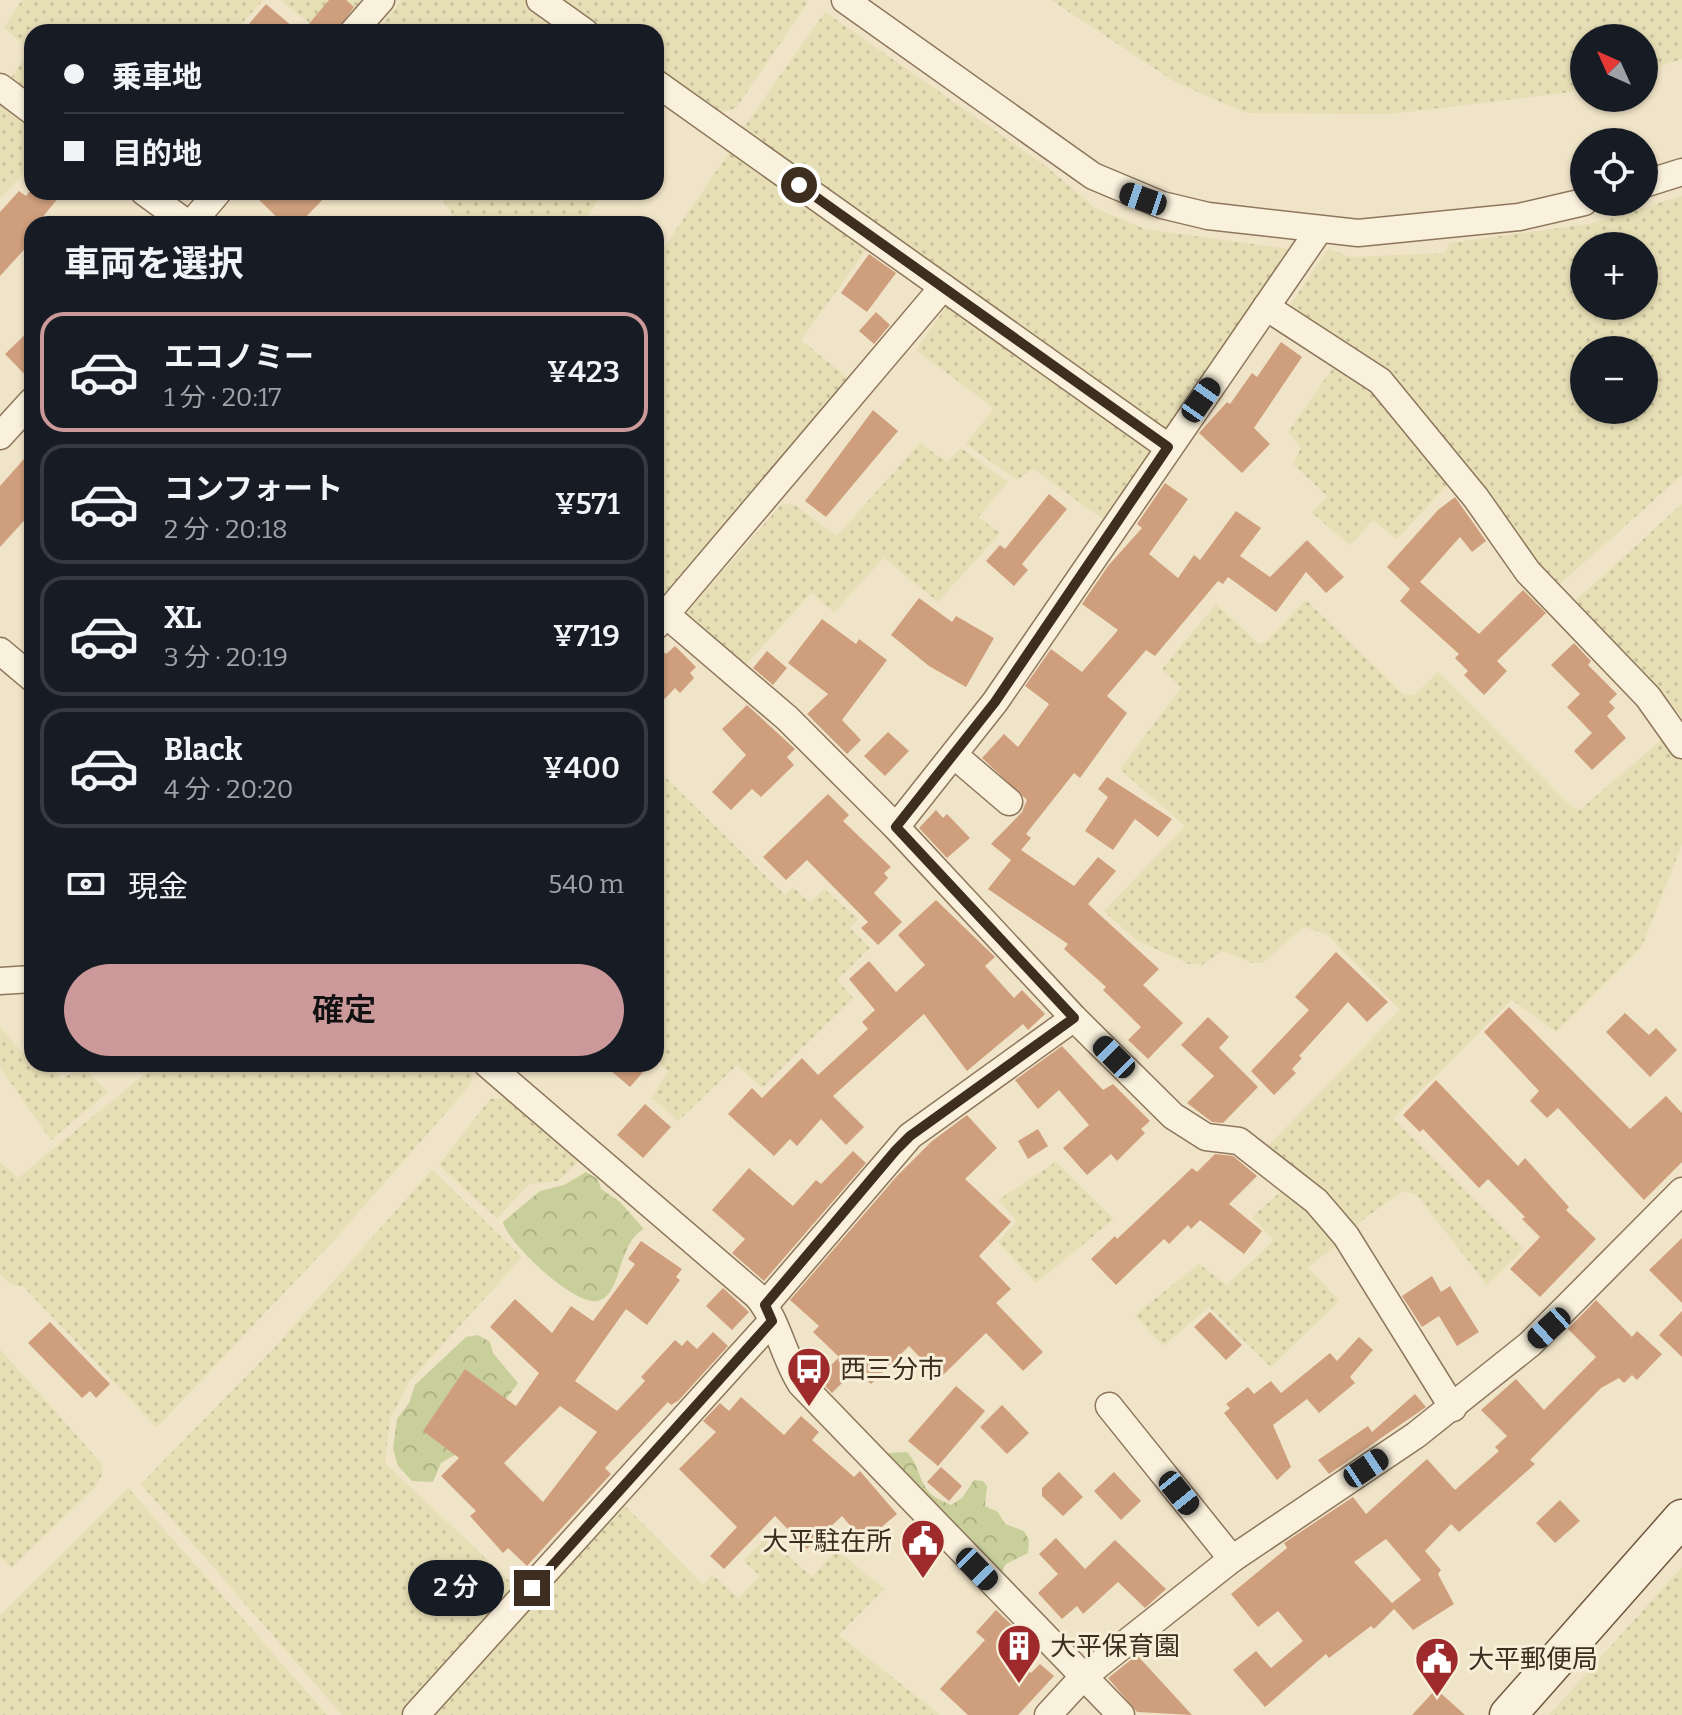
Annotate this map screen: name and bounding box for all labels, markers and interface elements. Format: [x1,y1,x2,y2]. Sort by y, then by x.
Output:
north arrow [1570,24,1658,112]
map controls [1570,24,1658,424]
text: 乗車地 [112,59,202,95]
button: locate [1570,128,1658,216]
text: 目的地 [112,136,202,172]
route start [781,167,817,203]
car [1116,180,1170,218]
button: + [1570,232,1658,320]
text: 車両を選択 [64,242,244,286]
icon: car [68,336,140,408]
button: − [1570,336,1658,424]
text: エコノミー [164,339,314,375]
text: ¥423 [547,354,620,390]
car [1177,373,1225,427]
text: 1 分 · 20:17 [164,382,281,413]
icon: car [68,468,140,540]
text: コンフォート [164,471,343,507]
text: ¥571 [555,486,620,522]
text: 2 分 · 20:18 [164,514,288,545]
icon: car [68,600,140,672]
text: XL [164,600,201,636]
text: ¥719 [553,618,620,654]
text: 3 分 · 20:19 [164,642,288,673]
icon: car [68,732,140,804]
text: Black [164,732,242,768]
text: ¥400 [543,750,620,786]
text: 4 分 · 20:20 [164,774,293,805]
icon: cash [64,862,108,906]
text: 現金 [128,869,188,905]
text: 540 m [548,869,624,900]
button: 確定 [64,964,624,1056]
car [1089,1032,1139,1082]
car [1523,1303,1575,1353]
bus stop icon: 西三分市 [785,1345,833,1408]
place label: 西三分市 [840,1354,944,1385]
car [1339,1445,1393,1491]
car [1155,1467,1203,1519]
public building icon: 大平駐在所 [899,1517,947,1580]
place label: 大平駐在所 [762,1526,892,1557]
car [952,1543,1002,1595]
callout: 2 分 [408,1560,504,1616]
route end [514,1570,550,1606]
text: 2 分 [433,1572,479,1603]
building icon: 大平保育園 [995,1622,1043,1685]
place label: 大平保育園 [1050,1631,1180,1662]
public building icon: 大平郵便局 [1413,1635,1461,1698]
place label: 大平郵便局 [1468,1644,1598,1675]

